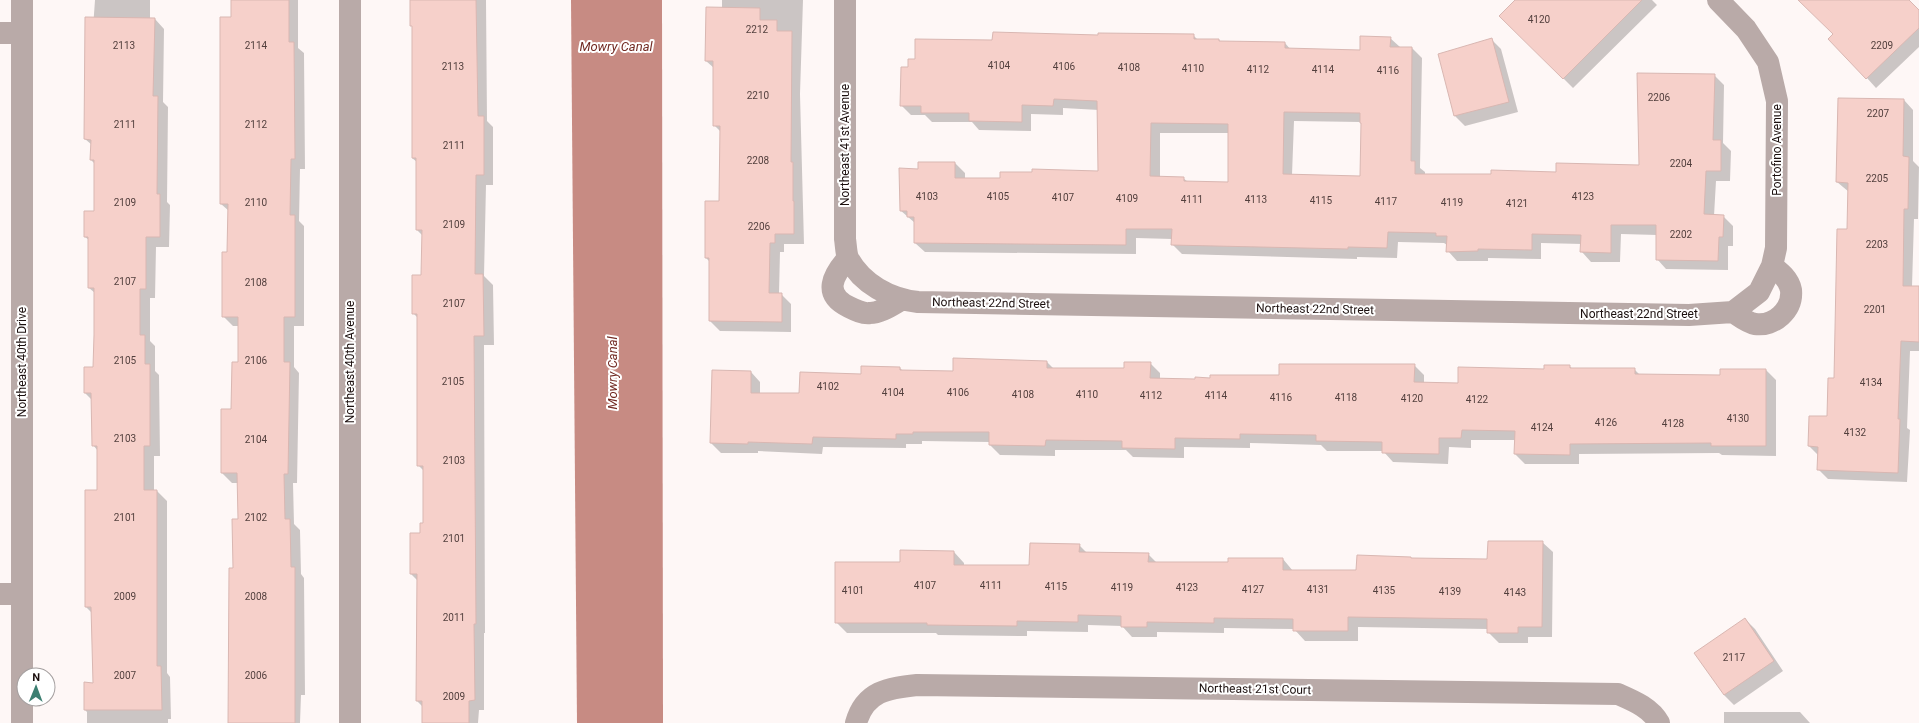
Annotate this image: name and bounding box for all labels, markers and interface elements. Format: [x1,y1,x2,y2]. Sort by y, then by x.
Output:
house number: 4120 [1528,14,1551,25]
house number: 2212 [746,24,769,35]
water label: Mowry Canal [579,39,654,54]
house number: 2113 [113,40,135,51]
house number: 2114 [245,40,268,51]
house number: 2209 [1871,40,1893,51]
house number: 4104 [988,60,1011,71]
house number: 2113 [442,61,464,72]
house number: 4106 [1053,61,1076,72]
house number: 4108 [1118,62,1141,73]
house number: 4110 [1182,63,1205,74]
house number: 4112 [1247,64,1270,75]
house number: 4114 [1312,64,1335,75]
house number: 4116 [1377,65,1400,76]
street label: Northeast 41st Avenue [838,84,852,206]
house number: 2210 [747,90,770,101]
house number: 2206 [1648,92,1671,103]
street label: Portofino Avenue [1770,104,1784,196]
house number: 2207 [1867,108,1890,119]
house number: 2111 [114,119,136,130]
house number: 2112 [245,119,268,130]
house number: 2111 [443,140,465,151]
house number: 2208 [747,155,770,166]
house number: 2204 [1670,158,1693,169]
house number: 2205 [1866,173,1889,184]
house number: 4103 [916,191,938,202]
house number: 4105 [987,191,1010,202]
house number: 4123 [1572,191,1594,202]
house number: 4107 [1052,192,1075,203]
house number: 4109 [1116,193,1138,204]
house number: 4111 [1181,194,1203,205]
house number: 4113 [1245,194,1267,205]
house number: 4115 [1310,195,1333,206]
house number: 4117 [1375,196,1398,207]
house number: 2109 [114,197,136,208]
house number: 2110 [245,197,268,208]
house number: 4119 [1441,197,1463,208]
house number: 4121 [1506,198,1528,209]
house number: 2109 [443,219,465,230]
house number: 2206 [748,221,771,232]
house number: 2202 [1670,229,1693,240]
house number: 2203 [1866,239,1888,250]
house number: 2107 [114,276,137,287]
house number: 2108 [245,277,268,288]
street label: Northeast 22nd Street [932,295,1050,311]
house number: 2107 [443,298,466,309]
street label: Northeast 40th Avenue [343,301,357,423]
street label: Northeast 22nd Street [1256,301,1374,317]
house number: 2201 [1864,304,1886,315]
street label: Northeast 40th Drive [15,307,29,417]
street label: Northeast 22nd Street [1580,307,1698,321]
water label: Mowry Canal [605,335,620,410]
house number: 2105 [114,355,137,366]
house number: 2106 [245,355,268,366]
house number: 2105 [442,376,465,387]
house number: 4134 [1860,377,1883,388]
house number: 4102 [817,381,840,392]
house number: 4104 [882,387,905,398]
house number: 4106 [947,387,970,398]
house number: 4108 [1012,389,1035,400]
house number: 4110 [1076,389,1099,400]
house number: 4112 [1140,390,1163,401]
house number: 4114 [1205,390,1228,401]
house number: 4116 [1270,392,1293,403]
house number: 4118 [1335,392,1358,403]
house number: 4120 [1401,393,1424,404]
house number: 4122 [1466,394,1489,405]
house number: 4130 [1727,413,1750,424]
house number: 4126 [1595,417,1618,428]
house number: 4128 [1662,418,1685,429]
house number: 4124 [1531,422,1554,433]
house number: 4132 [1844,427,1867,438]
house number: 2103 [114,433,136,444]
house number: 2104 [245,434,268,445]
house number: 2103 [443,455,465,466]
house number: 2101 [114,512,136,523]
house number: 2102 [245,512,268,523]
house number: 2101 [443,533,465,544]
house number: 4107 [914,580,937,591]
house number: 4111 [980,580,1002,591]
house number: 4115 [1045,581,1068,592]
house number: 4119 [1111,582,1133,593]
house number: 4123 [1176,582,1198,593]
house number: 4127 [1242,584,1265,595]
house number: 4131 [1307,584,1329,595]
house number: 4101 [842,585,864,596]
house number: 4135 [1373,585,1396,596]
house number: 4139 [1439,586,1461,597]
house number: 4143 [1504,587,1526,598]
house number: 2009 [114,591,136,602]
house number: 2008 [245,591,268,602]
house number: 2011 [443,612,465,623]
house number: 2117 [1723,652,1746,663]
north arrow [16,667,56,707]
house number: 2007 [114,670,137,681]
house number: 2006 [245,670,268,681]
text: N [32,671,40,684]
street label: Northeast 21st Court [1199,681,1311,697]
house number: 2009 [443,691,465,702]

